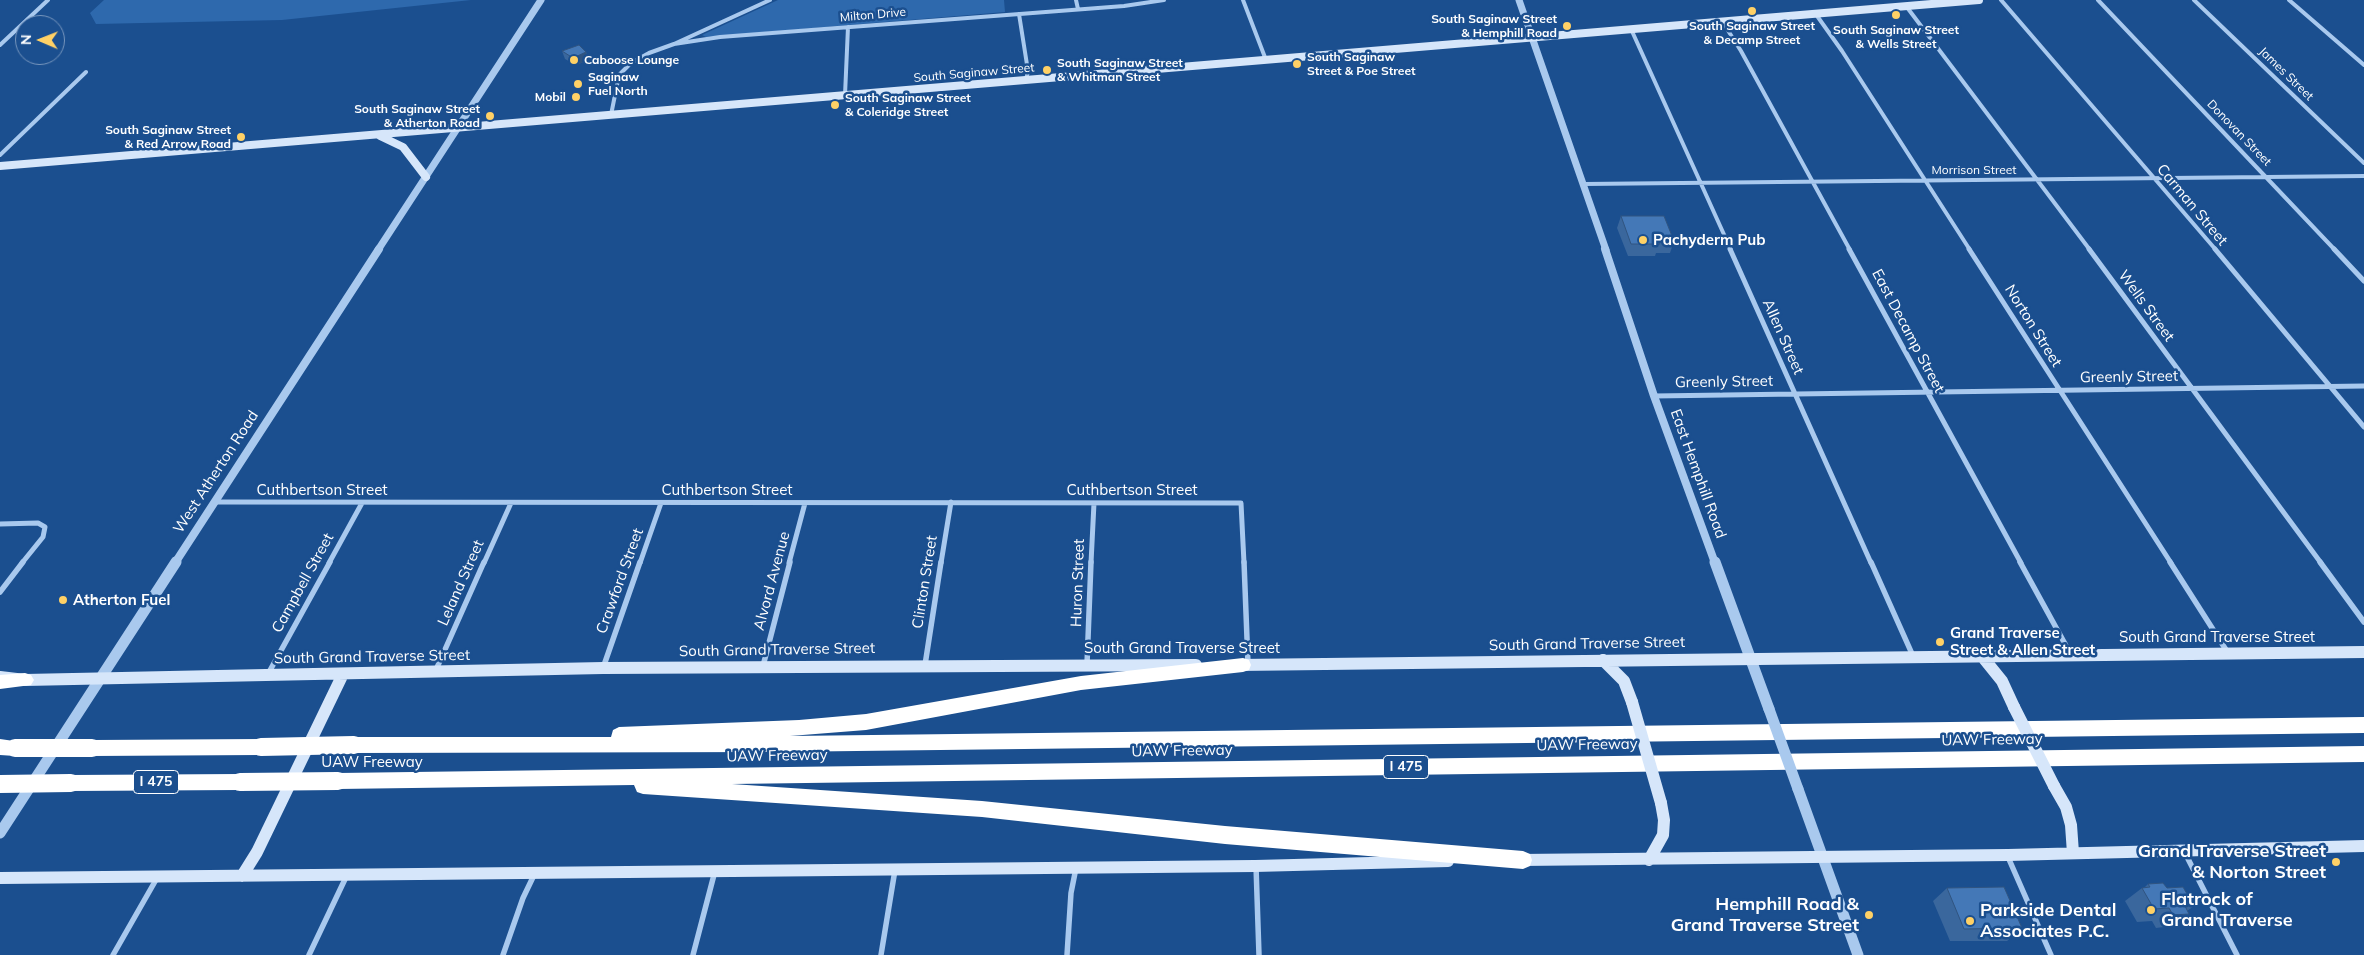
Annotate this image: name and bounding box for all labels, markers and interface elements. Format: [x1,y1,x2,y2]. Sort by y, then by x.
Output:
street label: Milton Drive [839,5,907,25]
marker: South Saginaw Street & Decamp Street [1746,5,1758,17]
marker: South Saginaw Street & Wells Street [1890,9,1902,21]
place label: South Saginaw Street & Hemphill Road [1431,12,1557,40]
north arrow [15,15,65,65]
place label: South Saginaw Street & Decamp Street [1689,19,1815,47]
marker: South Saginaw Street & Hemphill Road [1561,20,1573,32]
place label: South Saginaw Street & Wells Street [1833,23,1959,51]
text: N [17,34,35,45]
street label: James Street [2256,44,2316,104]
place label: South Saginaw Street & Poe Street [1307,50,1416,78]
place label: Caboose Lounge [584,53,679,67]
marker: Caboose Lounge [568,54,580,66]
place label: South Saginaw Street & Whitman Street [1057,56,1183,84]
marker: South Saginaw Street & Poe Street [1291,58,1303,70]
street label: South Saginaw Street [913,61,1035,85]
marker: South Saginaw Street & Whitman Street [1041,64,1053,76]
place label: Saginaw Fuel North [588,70,648,98]
marker: Saginaw Fuel North [572,78,584,90]
place label: Mobil [535,90,566,104]
marker: Mobil [570,91,582,103]
place label: South Saginaw Street & Coleridge Street [845,91,971,119]
street label: Donovan Street [2204,97,2274,169]
marker: South Saginaw Street & Coleridge Street [829,99,841,111]
place label: South Saginaw Street & Atherton Road [354,102,480,130]
marker: South Saginaw Street & Atherton Road [484,110,496,122]
place label: South Saginaw Street & Red Arrow Road [105,123,231,151]
marker: South Saginaw Street & Red Arrow Road [235,131,247,143]
street label: Carman Street [2153,161,2231,249]
street label: Morrison Street [1932,163,2016,177]
place label: Pachyderm Pub [1653,231,1766,249]
marker: Pachyderm Pub [1637,234,1649,246]
street label: East Decamp Street [1868,266,1948,396]
street label: Wells Street [2114,267,2178,345]
street label: Norton Street [2001,282,2065,370]
street label: Allen Street [1758,297,1808,377]
street label: Greenly Street [2080,367,2178,387]
street label: Greenly Street [1675,372,1773,392]
street label: West Atherton Road [170,407,262,537]
street label: East Hemphill Road [1666,407,1730,541]
street label: Cuthbertson Street [256,481,388,499]
street label: Cuthbertson Street [661,481,793,499]
street label: Cuthbertson Street [1066,481,1198,499]
street label: Crawford Street [593,526,647,636]
street label: Campbell Street [268,530,338,636]
street label: Alvord Avenue [750,530,794,632]
street label: Clinton Street [909,534,941,630]
street label: Leland Street [434,537,488,629]
street label: Huron Street [1067,539,1089,627]
place label: Atherton Fuel [73,591,170,609]
marker: Atherton Fuel [57,594,69,606]
place label: Grand Traverse Street & Allen Street [1950,624,2095,659]
street label: South Grand Traverse Street [2119,628,2315,646]
street label: South Grand Traverse Street [1489,633,1685,655]
marker: Grand Traverse Street & Allen Street [1934,636,1946,648]
street label: South Grand Traverse Street [679,639,875,661]
street label: South Grand Traverse Street [1084,639,1280,657]
street label: South Grand Traverse Street [274,646,470,668]
street label: UAW Freeway [1941,730,2043,750]
street label: UAW Freeway [1536,735,1638,755]
street label: UAW Freeway [1131,741,1233,761]
street label: UAW Freeway [726,746,828,766]
street label: UAW Freeway [321,753,423,771]
road number: I 475 [1384,756,1428,779]
road number: I 475 [134,770,178,794]
place label: Grand Traverse Street & Norton Street [2138,841,2326,884]
marker: Grand Traverse Street & Norton Street [2330,856,2342,868]
place label: Flatrock of Grand Traverse [2161,889,2293,932]
place label: Hemphill Road & Grand Traverse Street [1671,894,1859,936]
place label: Parkside Dental Associates P.C. [1980,900,2116,942]
marker: Flatrock of Grand Traverse [2145,904,2157,916]
marker: Hemphill Road & Grand Traverse Street [1863,909,1875,921]
marker: Parkside Dental Associates P.C. [1964,915,1976,927]

